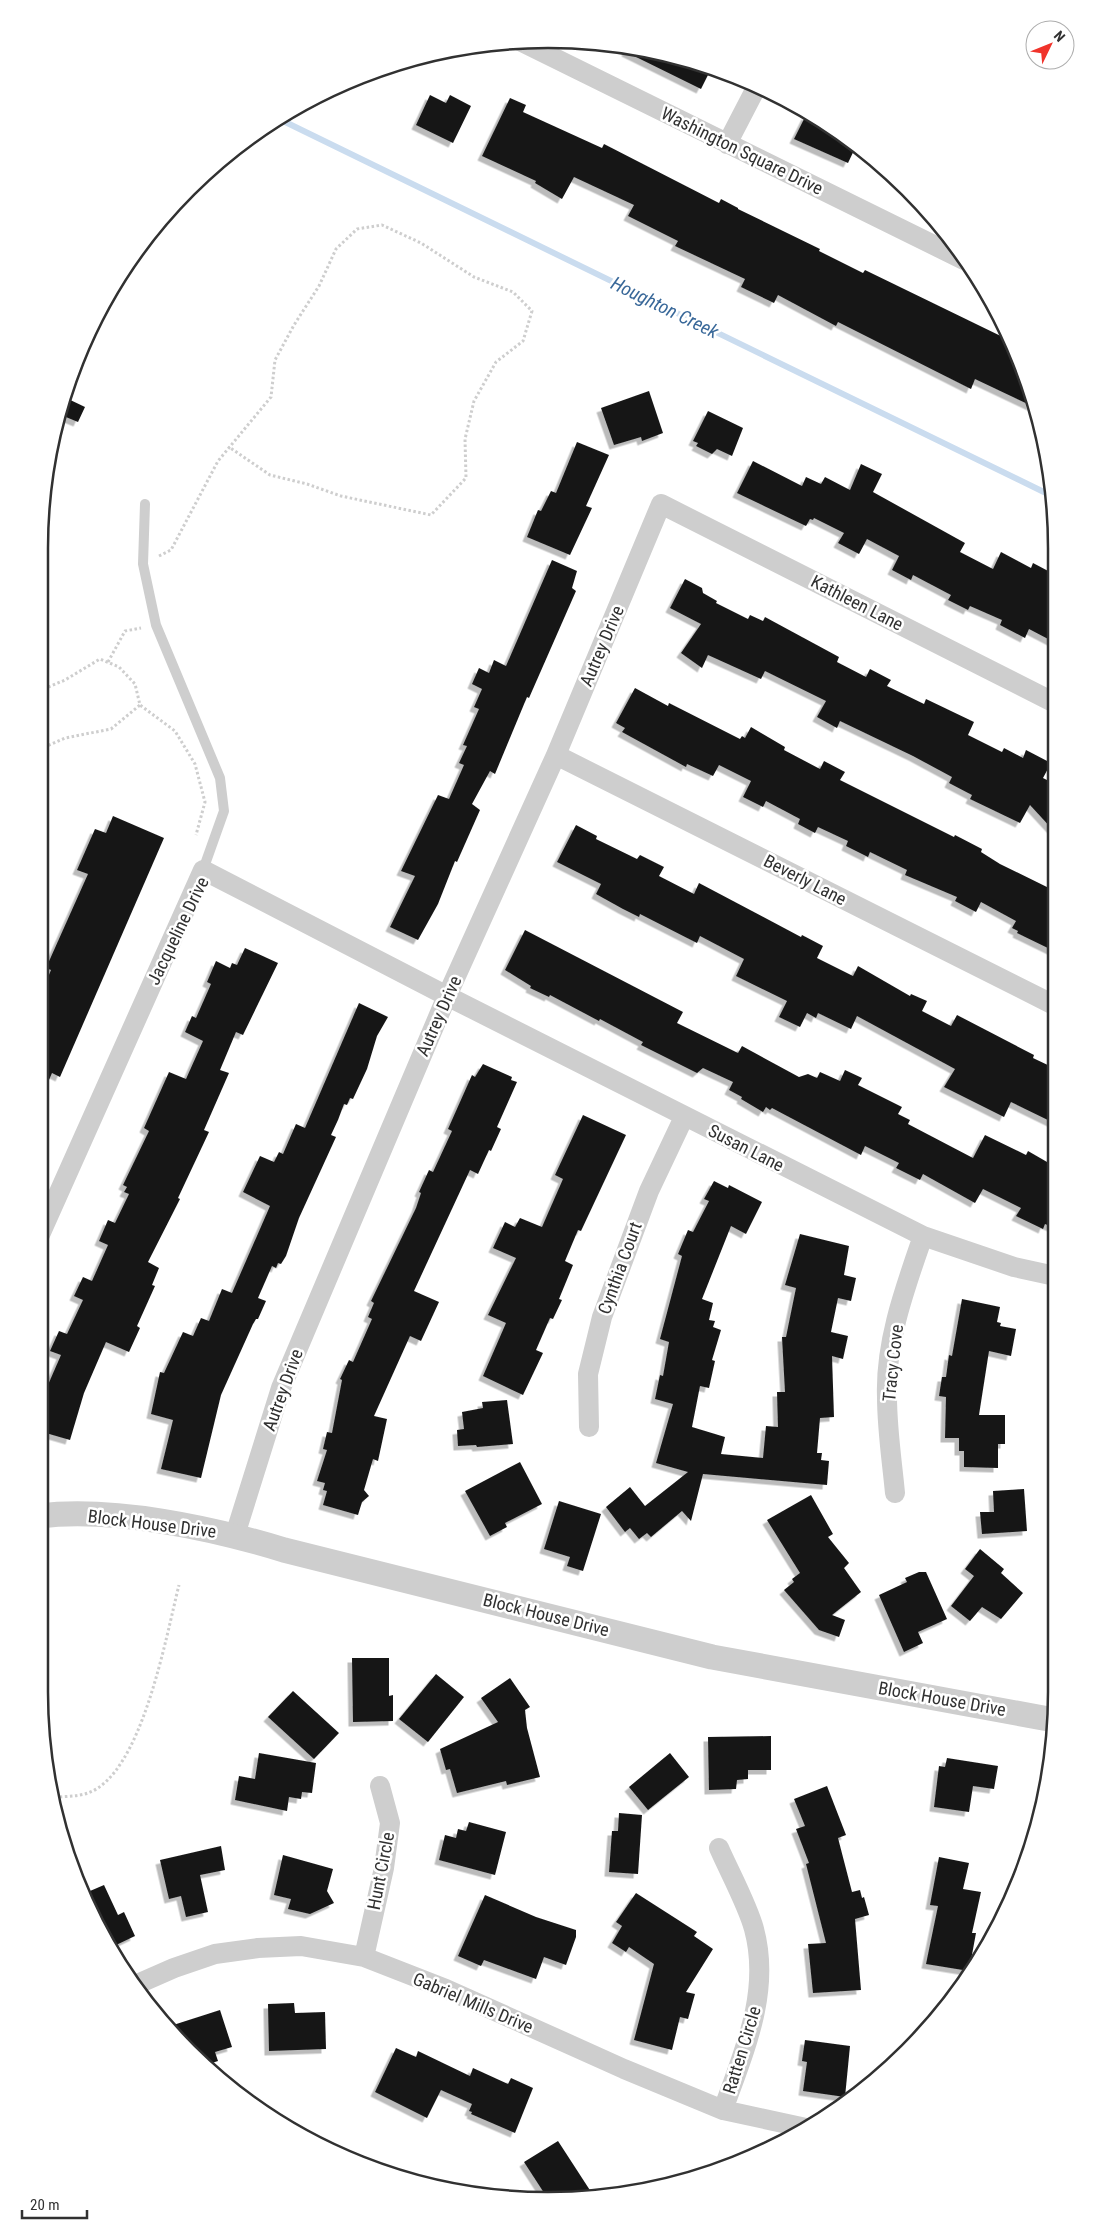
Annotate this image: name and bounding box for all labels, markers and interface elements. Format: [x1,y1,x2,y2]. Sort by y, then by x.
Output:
north arrow [1025,20,1075,70]
text: N [1051,28,1068,45]
street label: Washington Square Drive [658,102,826,199]
water label: Houghton Creek [607,272,723,344]
street label: Kathleen Lane [808,570,907,635]
street label: Autrey Drive [575,602,628,689]
street label: Beverly Lane [760,850,850,909]
street label: Jacqueline Drive [142,873,213,988]
street label: Autrey Drive [412,972,466,1059]
street label: Susan Lane [705,1120,788,1176]
street label: Cynthia Court [593,1219,646,1317]
street label: Tracy Cove [878,1323,907,1403]
street label: Autrey Drive [258,1346,307,1434]
street label: Block House Drive [87,1505,217,1542]
street label: Block House Drive [481,1589,611,1640]
street label: Block House Drive [877,1677,1007,1720]
street label: Hunt Circle [363,1830,398,1911]
street label: Gabriel Mills Drive [410,1968,537,2037]
street label: Ratten Circle [718,2003,765,2096]
scale bar [22,2188,88,2220]
text: 20 m [30,2196,60,2214]

